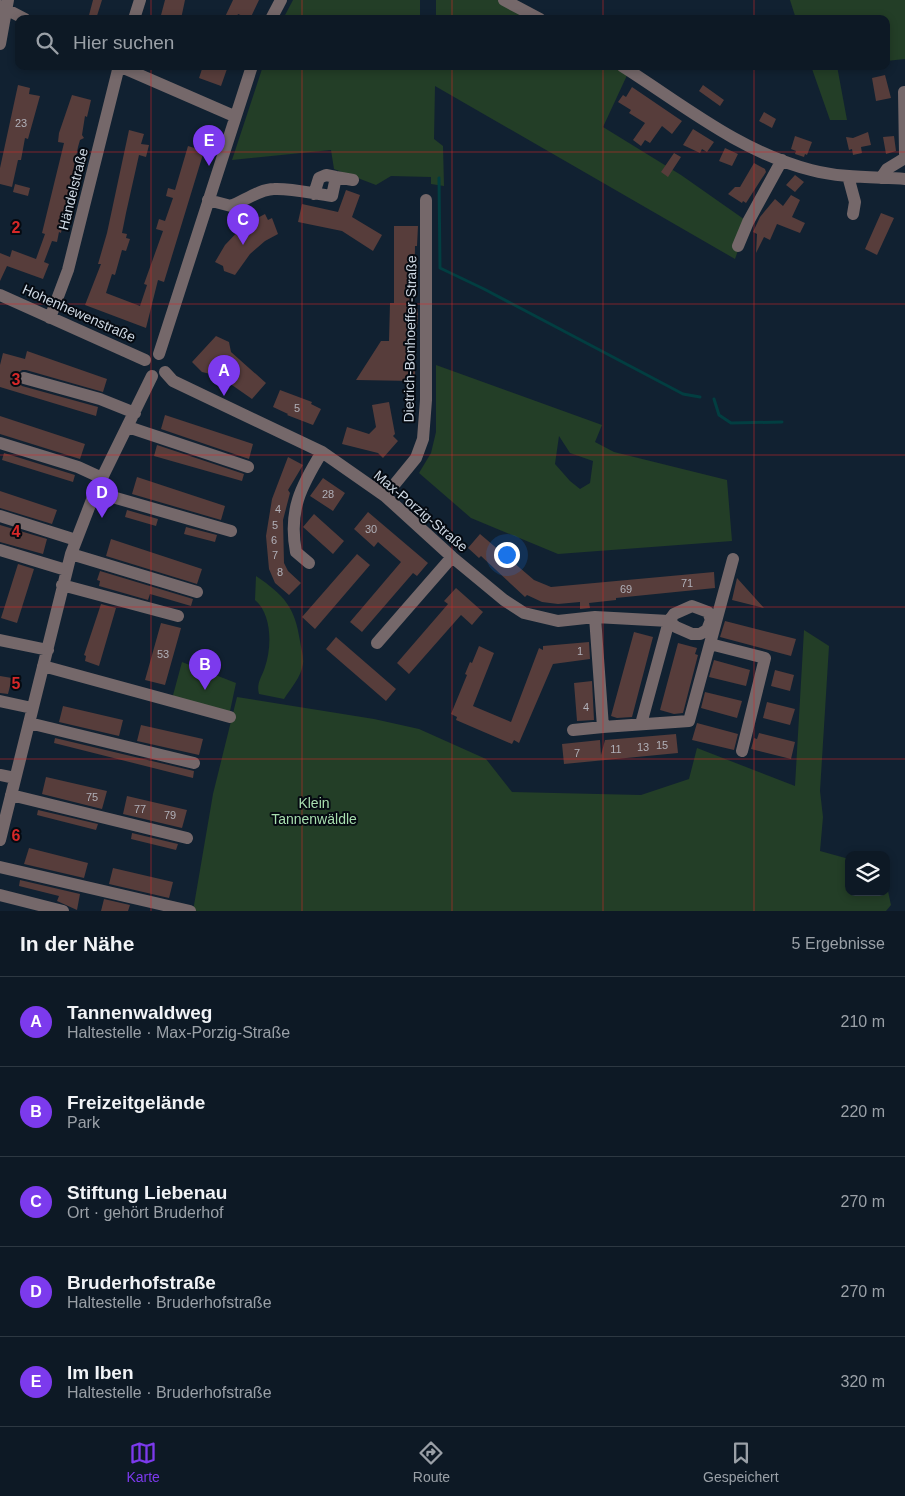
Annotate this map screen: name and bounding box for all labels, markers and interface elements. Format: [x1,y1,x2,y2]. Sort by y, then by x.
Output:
search box [15,15,890,70]
icon: search [33,29,61,57]
text: Hier suchen [73,32,174,53]
house number: 23 [15,117,27,129]
pin: E [193,125,225,166]
street label: Händelstraße [55,146,91,232]
pin: C [227,204,259,245]
text: 2 [12,219,21,236]
street label: Dietrich-Bonhoeffer-Straße [401,255,419,423]
street label: Hohenhewenstraße [20,281,138,345]
pin: A [208,355,240,396]
text: 3 [12,371,21,388]
house number: 5 [294,402,300,414]
street label: Max-Porzig-Straße [371,467,471,555]
pin: D [86,477,118,518]
house number: 28 [322,488,334,500]
house number: 4 [275,503,281,515]
house number: 5 [272,519,278,531]
text: 4 [12,523,21,540]
house number: 30 [365,523,377,535]
house number: 6 [271,534,277,546]
your location [494,542,520,568]
house number: 7 [272,549,278,561]
house number: 8 [277,566,283,578]
house number: 71 [681,577,693,589]
house number: 69 [620,583,632,595]
house number: 1 [577,645,583,657]
house number: 53 [157,648,169,660]
pin: B [189,649,221,690]
text: 5 [12,675,21,692]
house number: 4 [583,701,589,713]
house number: 15 [656,739,668,751]
house number: 13 [637,741,649,753]
house number: 11 [610,743,622,755]
house number: 7 [574,747,580,759]
house number: 75 [86,791,98,803]
park label: Klein Tannenwäldle [271,795,357,827]
house number: 77 [134,803,146,815]
house number: 79 [164,809,176,821]
text: 6 [12,827,21,844]
map controls [845,851,890,896]
button: layers [845,851,890,896]
text: In der Nähe [20,932,134,955]
text: 5 Ergebnisse [792,935,885,952]
text: Tannenwaldweg [67,1002,212,1023]
text: A [30,1013,42,1030]
text: 210 m [841,1013,885,1030]
text: Haltestelle · Max-Porzig-Straße [67,1024,290,1041]
text: Freizeitgelände [67,1092,205,1113]
text: B [30,1103,42,1120]
text: 220 m [841,1103,885,1120]
text: Park [67,1114,100,1131]
text: Stiftung Liebenau [67,1182,227,1203]
text: C [30,1193,42,1210]
text: 270 m [841,1193,885,1210]
text: Ort · gehört Bruderhof [67,1204,224,1221]
text: Bruderhofstraße [67,1272,216,1293]
text: D [30,1283,42,1300]
text: 270 m [841,1283,885,1300]
text: Haltestelle · Bruderhofstraße [67,1294,272,1311]
text: Im Iben [67,1362,134,1383]
text: E [31,1373,41,1390]
text: 320 m [841,1373,885,1390]
text: Haltestelle · Bruderhofstraße [67,1384,272,1401]
tab: Karte [126,1439,160,1485]
tab: Route [413,1439,450,1485]
tab: Gespeichert [703,1439,779,1485]

